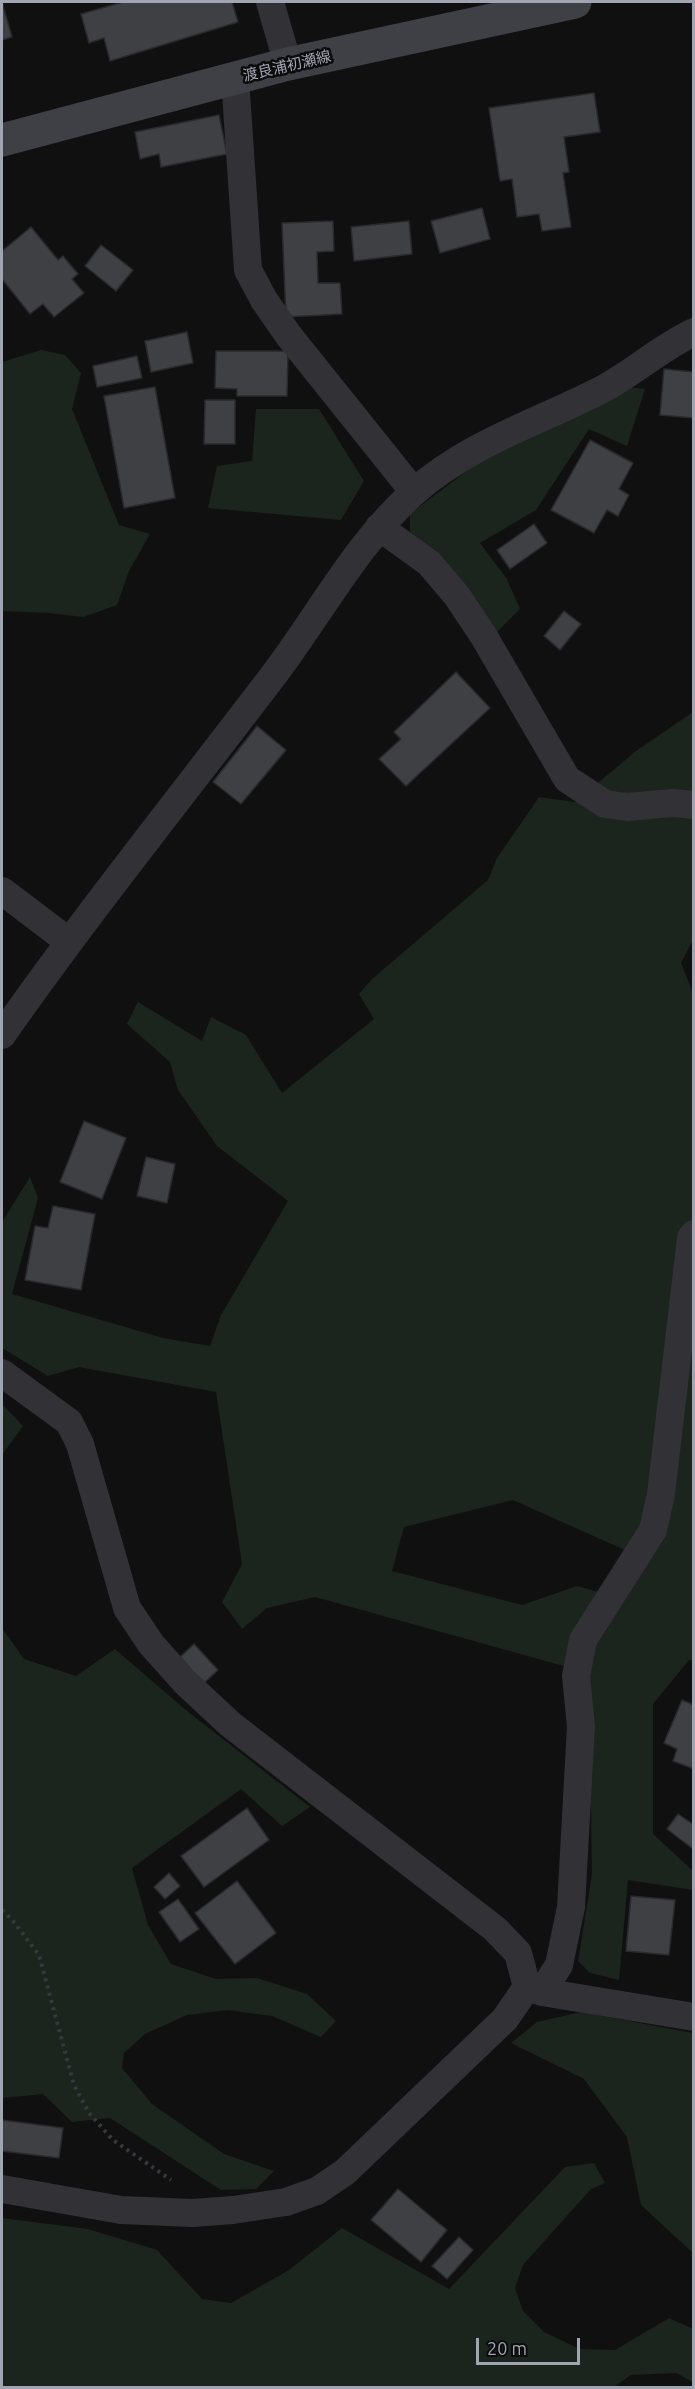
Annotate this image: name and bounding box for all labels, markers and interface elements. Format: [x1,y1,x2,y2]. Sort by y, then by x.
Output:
street label: 渡良浦初瀬線 [241,47,333,85]
scale bar [479,2326,582,2364]
text: 20 m [487,2338,527,2358]

